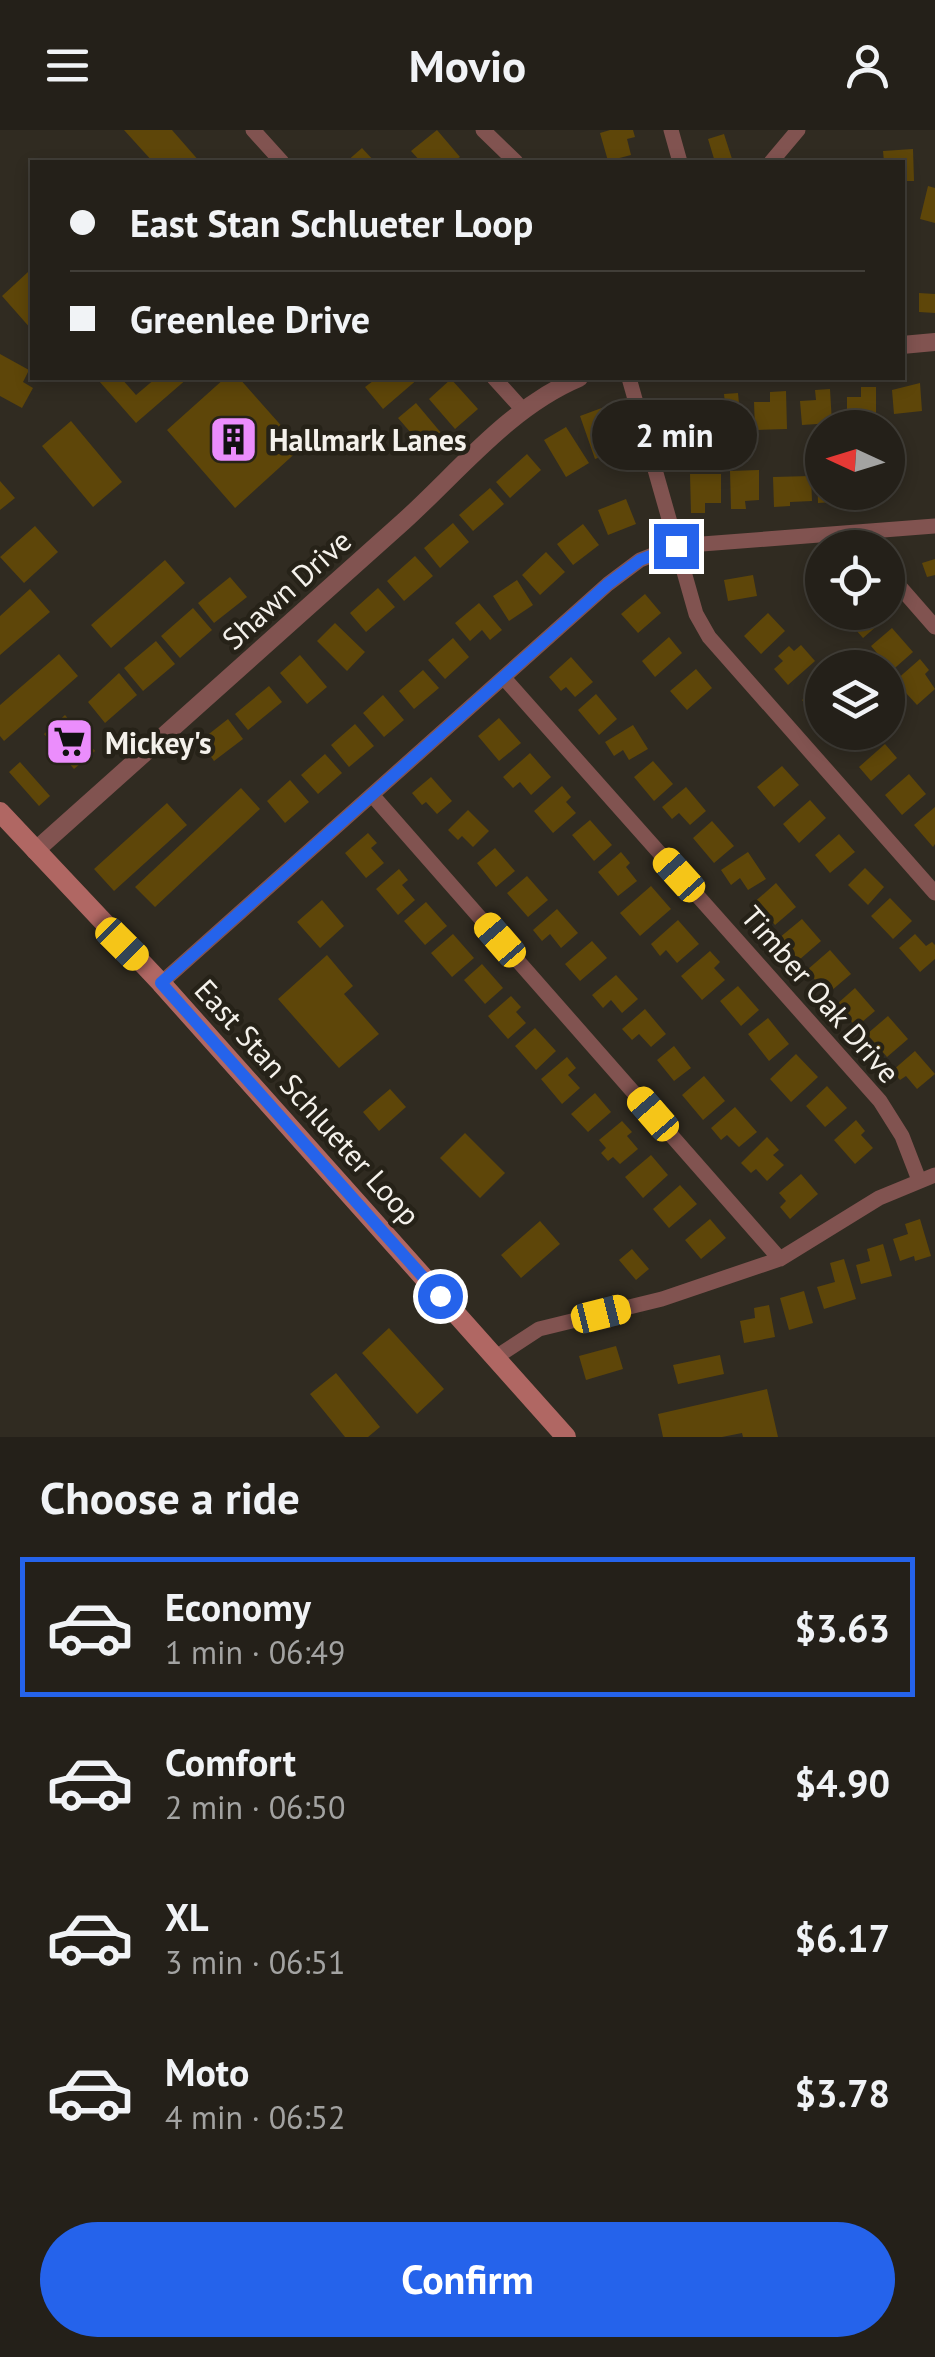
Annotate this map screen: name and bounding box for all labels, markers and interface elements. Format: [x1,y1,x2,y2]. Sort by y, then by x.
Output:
text: Movio [409,36,526,94]
icon: menu [40,38,95,93]
icon: person [840,38,895,93]
text: East Stan Schlueter Loop [130,198,533,247]
text: Greenlee Drive [130,294,370,343]
callout: 2 min [594,401,758,471]
north arrow [805,410,905,510]
map controls [805,410,905,750]
building icon: Hallmark Lanes [208,413,260,465]
text: 2 min [635,414,714,456]
place label: Hallmark Lanes [269,420,467,459]
street label: Shawn Drive [213,521,359,657]
route end [654,524,699,569]
button: locate [805,530,905,630]
button: layers [805,650,905,750]
supermarket icon: Mickey's [44,716,96,768]
place label: Mickey's [105,723,212,762]
car [648,843,710,907]
street label: Timber Oak Drive [733,897,909,1091]
car [469,908,531,972]
car [90,912,154,976]
street label: East Stan Schlueter Loop [187,971,429,1233]
car [622,1082,684,1146]
route start [418,1274,463,1319]
car [568,1292,634,1336]
text: Choose a ride [40,1468,300,1526]
icon: car [45,1582,135,1672]
text: Economy [165,1582,311,1631]
text: $3.63 [794,1603,890,1652]
text: 1 min · 06:49 [165,1631,345,1673]
icon: car [45,1737,135,1827]
text: Comfort [165,1737,296,1786]
text: $4.90 [794,1758,890,1807]
text: 2 min · 06:50 [165,1786,345,1828]
icon: car [45,1892,135,1982]
text: XL [165,1892,209,1941]
text: $6.17 [794,1913,890,1962]
text: 3 min · 06:51 [165,1941,345,1983]
icon: car [45,2047,135,2137]
text: Moto [165,2047,249,2096]
text: $3.78 [794,2068,890,2117]
text: 4 min · 06:52 [165,2096,345,2138]
button: Confirm [40,2222,895,2337]

